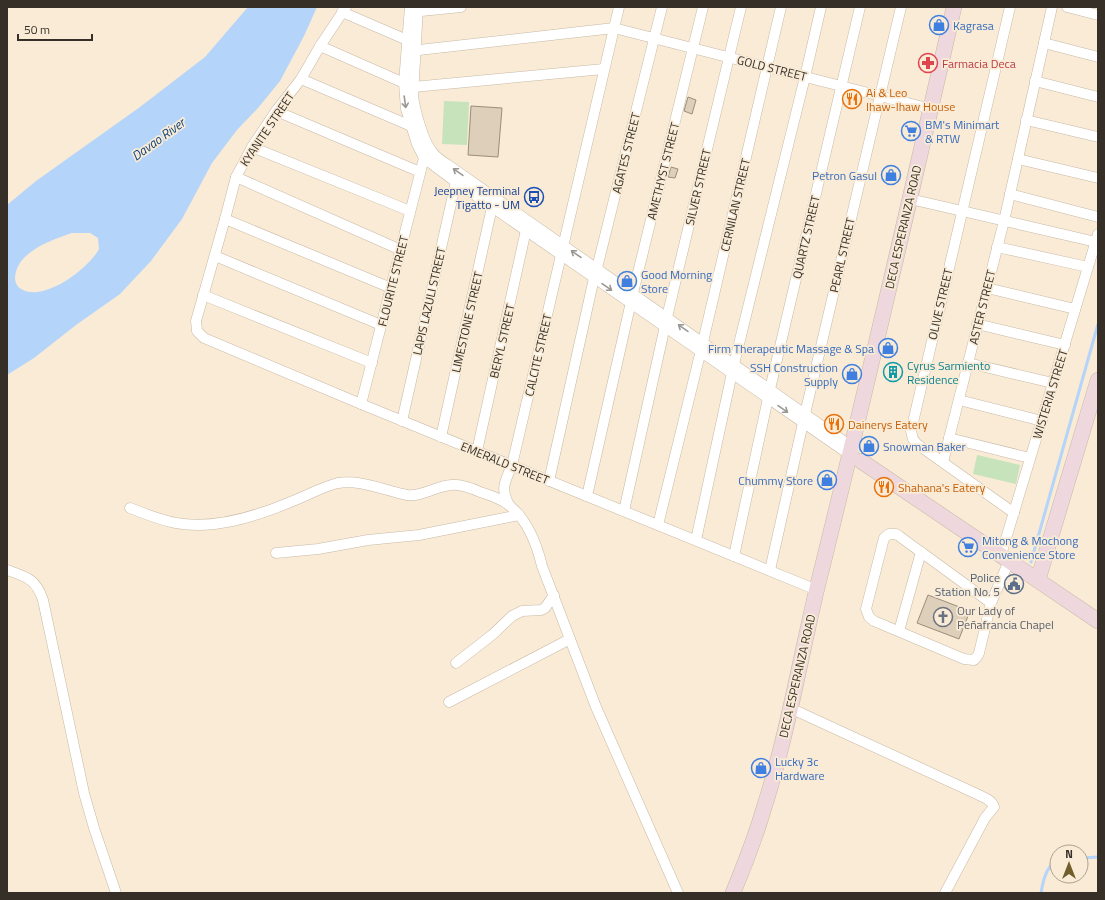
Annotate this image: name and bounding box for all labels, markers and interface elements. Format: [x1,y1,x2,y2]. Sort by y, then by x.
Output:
shop icon: Kagrasa [928,14,950,36]
scale bar [18,16,92,42]
place label: Kagrasa [953,16,994,35]
text: 50 m [24,20,50,39]
street label: GOLD STREET [735,50,810,86]
pharmacy icon: Farmacia Deca [917,52,939,74]
place label: Farmacia Deca [942,54,1016,73]
place label: Ai & Leo Ihaw-Ihaw House [866,83,955,116]
street label: KYANITE STREET [235,87,299,170]
restaurant icon: Ai & Leo Ihaw-Ihaw House [841,88,863,110]
one-way arrow [401,95,409,108]
street label: AGATES STREET [607,110,645,195]
water label: Davao River [127,112,190,165]
place label: BM's Minimart & RTW [925,115,1000,148]
street label: AMETHYST STREET [642,120,684,222]
supermarket icon: BM's Minimart & RTW [900,120,922,142]
street label: SILVER STREET [680,146,716,227]
street label: CERNILAN STREET [715,156,755,253]
street label: DECA ESPERANZA ROAD [880,163,927,291]
shop icon: Petron Gasul [880,164,902,186]
place label: Petron Gasul [812,166,877,185]
one-way arrow [453,168,464,176]
place label: Jeepney Terminal Tigatto - UM [434,181,520,214]
bus stop icon: Jeepney Terminal Tigatto - UM [523,186,545,208]
street label: QUARTZ STREET [787,193,825,281]
street label: PEARL STREET [824,215,860,294]
street label: FLOURITE STREET [373,233,414,329]
street label: LAPIS LAZULI STREET [407,244,451,357]
one-way arrow [571,250,582,258]
place label: Good Morning Store [641,265,712,298]
street label: OLIVE STREET [923,266,958,342]
street label: ASTER STREET [964,267,1001,346]
street label: LIMESTONE STREET [446,269,488,374]
shop icon: Good Morning Store [616,270,638,292]
one-way arrow [602,283,613,291]
street label: BERYL STREET [484,301,520,380]
street label: CALCITE STREET [519,311,557,398]
one-way arrow [678,324,689,332]
shop icon: Firm Therapeutic Massage & Spa [877,337,899,359]
place label: Firm Therapeutic Massage & Spa [708,339,874,358]
street label: WISTERIA STREET [1027,346,1073,441]
place label: Cyrus Sarmiento Residence [907,356,990,389]
place label: SSH Construction Supply [750,358,838,391]
building icon: Cyrus Sarmiento Residence [882,361,904,383]
shop icon: SSH Construction Supply [841,363,863,385]
one-way arrow [778,405,789,413]
restaurant icon: Dainerys Eatery [823,413,845,435]
place label: Dainerys Eatery [848,415,928,434]
shop icon: Snowman Baker [858,435,880,457]
street label: EMERALD STREET [458,437,553,490]
place label: Snowman Baker [883,437,966,456]
shop icon: Chummy Store [816,469,838,491]
place label: Chummy Store [738,471,813,490]
restaurant icon: Shahana's Eatery [873,476,895,498]
place label: Shahana's Eatery [898,478,986,497]
place label: Mitong & Mochong Convenience Store [982,531,1078,564]
supermarket icon: Mitong & Mochong Convenience Store [957,536,979,558]
place label: Police Station No. 5 [935,568,1000,601]
public building icon: Police Station No. 5 [1003,573,1025,595]
place label: Our Lady of Peñafrancia Chapel [957,601,1054,634]
church icon: Our Lady of Peñafrancia Chapel [932,606,954,628]
street label: DECA ESPERANZA ROAD [774,612,821,740]
place label: Lucky 3c Hardware [775,752,825,785]
shop icon: Lucky 3c Hardware [750,757,772,779]
north arrow [1049,844,1089,884]
text: N [1065,846,1073,862]

